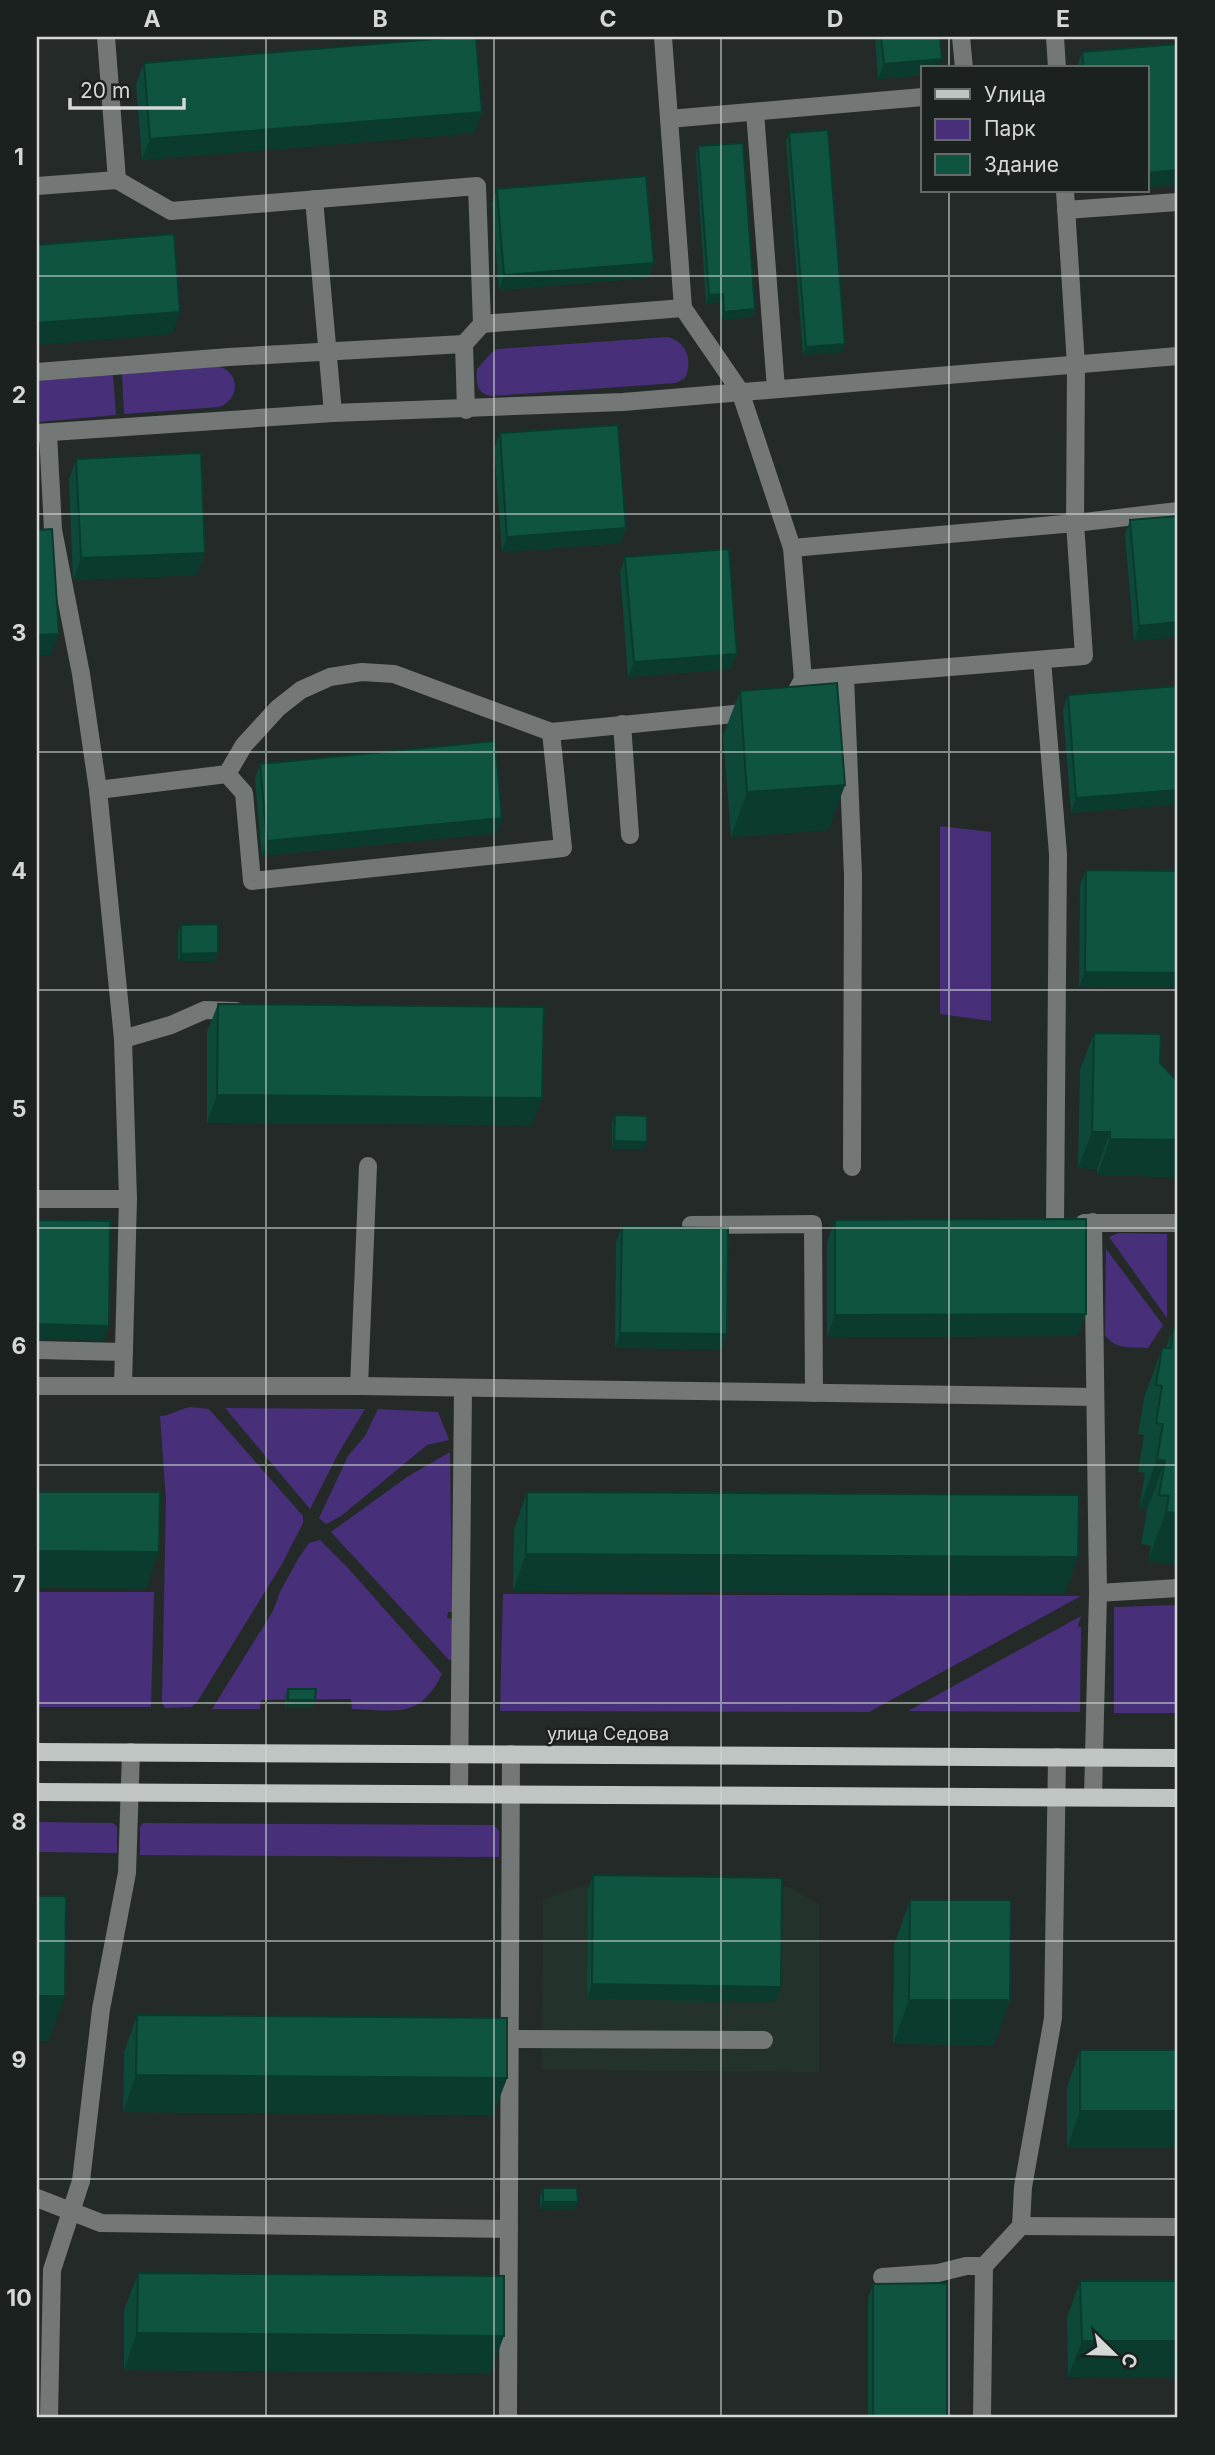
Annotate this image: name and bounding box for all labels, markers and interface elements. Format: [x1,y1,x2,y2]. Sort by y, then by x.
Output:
text: A [143,5,161,33]
text: B [372,5,388,33]
text: C [599,5,617,33]
text: D [827,5,843,33]
text: E [1056,5,1070,33]
scale bar [70,66,184,110]
legend [921,66,1148,192]
text: 20 m [80,78,130,103]
text: Улица [984,82,1046,107]
text: Парк [984,116,1036,141]
text: 1 [14,143,24,171]
text: Здание [984,152,1059,177]
text: 2 [12,381,26,409]
text: 3 [12,619,26,647]
text: 4 [11,857,27,885]
text: 5 [12,1095,26,1123]
text: 6 [12,1332,26,1360]
text: 7 [12,1570,26,1598]
street label: улица Седова [547,1723,669,1744]
text: 8 [12,1808,26,1836]
text: 9 [12,2046,26,2074]
text: 10 [6,2284,32,2312]
north arrow [1078,2318,1148,2388]
text: С [1116,2349,1143,2371]

